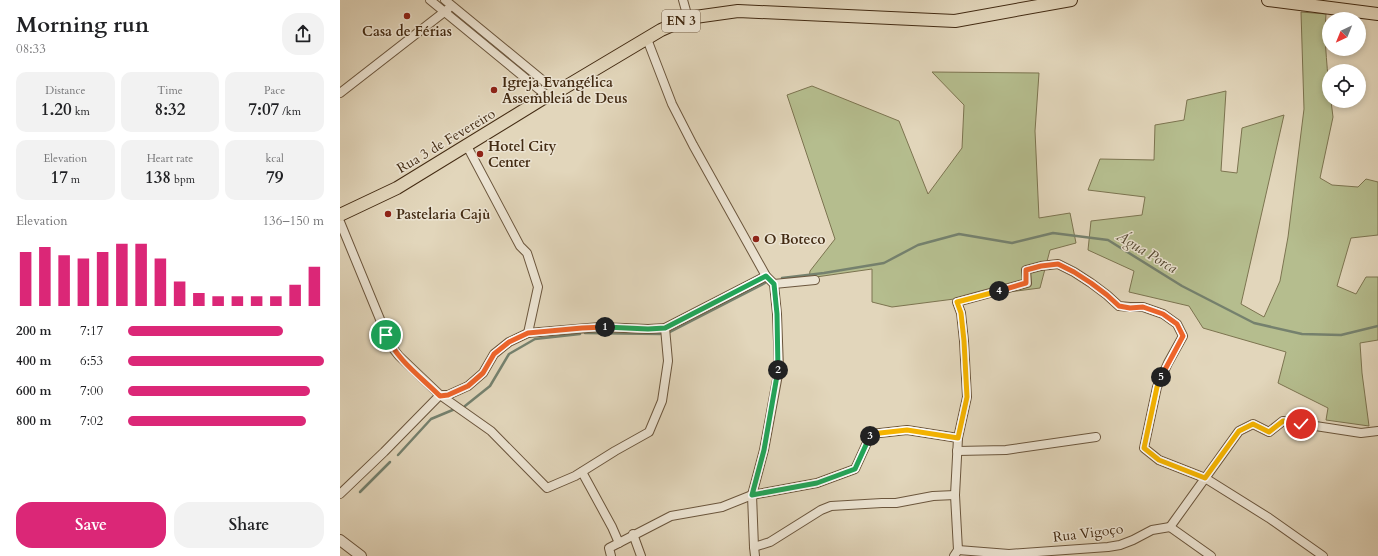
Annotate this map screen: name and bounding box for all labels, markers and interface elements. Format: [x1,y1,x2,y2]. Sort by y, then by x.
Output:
text: Morning run [16,10,149,40]
road number: EN 3 [662,10,700,32]
marker: Casa de Férias [402,11,412,21]
north arrow [1322,12,1366,56]
map controls [1322,12,1366,108]
button: share [282,13,324,55]
place label: Casa de Férias [362,22,452,41]
text: 08:33 [16,40,46,58]
button: locate [1322,64,1366,108]
place label: Igreja Evangélica Assembleia de Deus [502,73,627,108]
text: Distance [45,83,85,98]
text: Time [157,83,183,98]
text: Pace [264,83,285,98]
marker: Igreja Evangélica Assembleia de Deus [489,85,499,95]
text: 1.20 [41,98,72,121]
text: 8:32 [154,98,186,121]
text: 7:07 [248,98,279,121]
text: km [72,104,90,119]
text: /km [279,104,301,119]
street label: Rua 3 de Fevereiro [393,104,499,178]
place label: Hotel City Center [488,137,556,172]
marker: Hotel City Center [475,149,485,159]
text: Elevation [43,151,87,166]
text: Heart rate [147,151,193,166]
text: kcal [265,151,284,166]
text: 17 [50,166,68,189]
text: 138 [145,166,171,189]
text: 79 [266,166,283,189]
text: m [68,172,80,187]
text: bpm [171,172,195,187]
place label: Pastelaria Cajù [396,205,491,224]
marker: Pastelaria Cajù [383,209,393,219]
text: Elevation [16,212,68,230]
text: 136–150 m [262,212,324,230]
water label: Água Porca [1112,225,1181,278]
place label: O Boteco [764,230,825,249]
marker: O Boteco [751,234,761,244]
pin: 4 [989,281,1009,301]
text: 4 [996,283,1002,298]
pin: 1 [595,317,615,337]
pin [369,318,403,352]
text: 1 [602,319,608,334]
text: 200 m [16,322,51,340]
text: 7:17 [80,322,103,340]
icon: arrive [375,324,397,346]
text: 400 m [16,352,51,370]
text: 6:53 [80,352,103,370]
pin: 2 [768,360,788,380]
text: 2 [775,362,781,377]
pin: 5 [1151,367,1171,387]
text: 5 [1158,369,1164,384]
text: 600 m [16,382,51,400]
text: 7:00 [80,382,103,400]
pin [1284,407,1318,441]
text: 800 m [16,412,51,430]
text: 7:02 [80,412,103,430]
icon: check [1290,413,1312,435]
pin: 3 [860,426,880,446]
text: 3 [867,428,873,443]
button: Save [16,502,166,548]
button: Share [174,502,324,548]
street label: Rua Vigoço [1052,519,1125,547]

